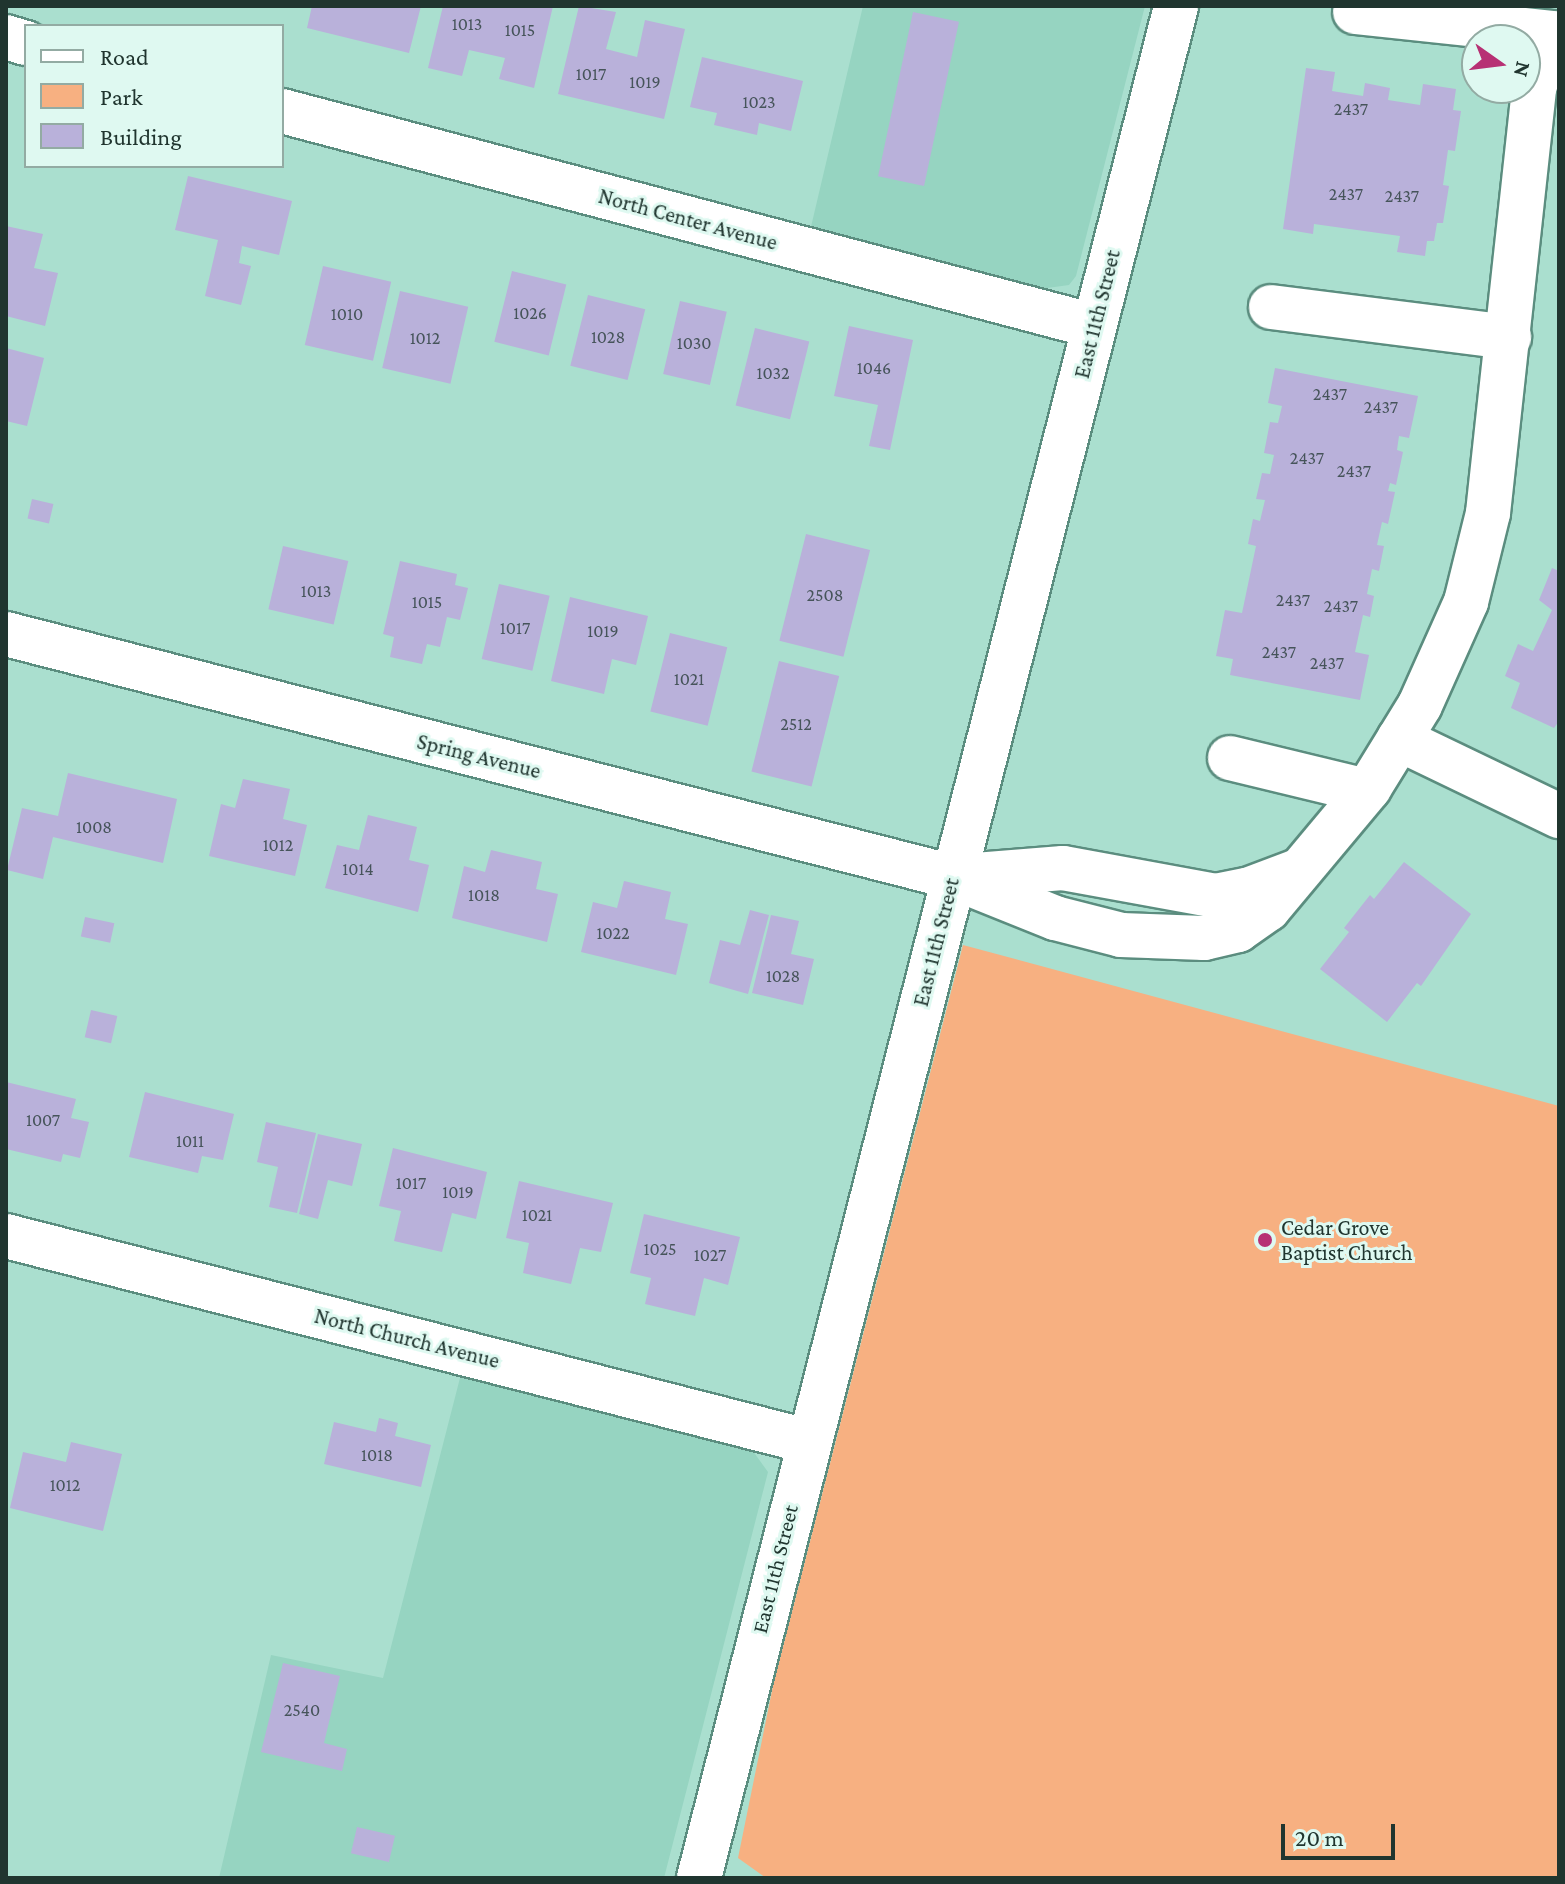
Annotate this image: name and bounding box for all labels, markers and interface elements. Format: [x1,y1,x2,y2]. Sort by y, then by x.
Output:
house number: 1013 [452,13,482,35]
house number: 1015 [505,19,535,41]
legend [24,24,284,168]
north arrow [1461,24,1541,104]
text: Road [100,43,149,70]
text: N [1509,59,1537,80]
house number: 1017 [576,63,606,85]
house number: 1019 [629,71,661,93]
text: Park [100,83,143,110]
house number: 1023 [742,91,776,113]
house number: 2437 [1334,98,1368,120]
text: Building [100,123,182,150]
street label: North Center Avenue [596,182,780,256]
house number: 2437 [1329,183,1363,205]
house number: 2437 [1385,185,1419,207]
street label: East 11th Street [1068,247,1126,381]
house number: 1026 [513,302,547,324]
house number: 1010 [331,303,363,325]
house number: 1028 [591,326,625,348]
house number: 1012 [410,327,440,349]
house number: 1030 [677,332,711,354]
house number: 1046 [857,357,891,379]
house number: 1032 [756,362,790,384]
house number: 2437 [1313,383,1347,405]
house number: 2437 [1364,396,1398,418]
house number: 2437 [1290,447,1324,469]
house number: 2437 [1337,460,1371,482]
house number: 1013 [301,580,331,602]
house number: 2508 [807,584,843,606]
house number: 2437 [1276,589,1310,611]
house number: 1015 [412,591,442,613]
house number: 2437 [1324,595,1358,617]
house number: 1017 [500,617,530,639]
house number: 1019 [587,620,619,642]
house number: 2437 [1262,641,1296,663]
house number: 2437 [1310,652,1344,674]
house number: 1021 [674,668,704,690]
house number: 2512 [780,713,812,735]
street label: Spring Avenue [414,728,544,784]
house number: 1008 [76,816,112,838]
house number: 1012 [263,834,293,856]
house number: 1014 [342,858,374,880]
street label: East 11th Street [907,875,965,1009]
house number: 1018 [468,884,500,906]
house number: 1022 [596,922,630,944]
house number: 1028 [766,965,800,987]
house number: 1007 [26,1109,60,1131]
house number: 1011 [176,1130,204,1152]
house number: 1017 [396,1172,426,1194]
house number: 1019 [442,1181,474,1203]
house number: 1021 [522,1204,552,1226]
place label: Cedar Grove Baptist Church [1281,1214,1412,1266]
marker: Cedar Grove Baptist Church [1256,1231,1274,1249]
house number: 1025 [643,1238,677,1260]
house number: 1027 [694,1244,726,1266]
street label: North Church Avenue [312,1302,502,1374]
house number: 1018 [361,1444,393,1466]
house number: 1012 [50,1474,80,1496]
street label: East 11th Street [746,1502,804,1636]
house number: 2540 [284,1699,320,1721]
scale bar [1285,1808,1399,1858]
text: 20 m [1295,1824,1344,1851]

